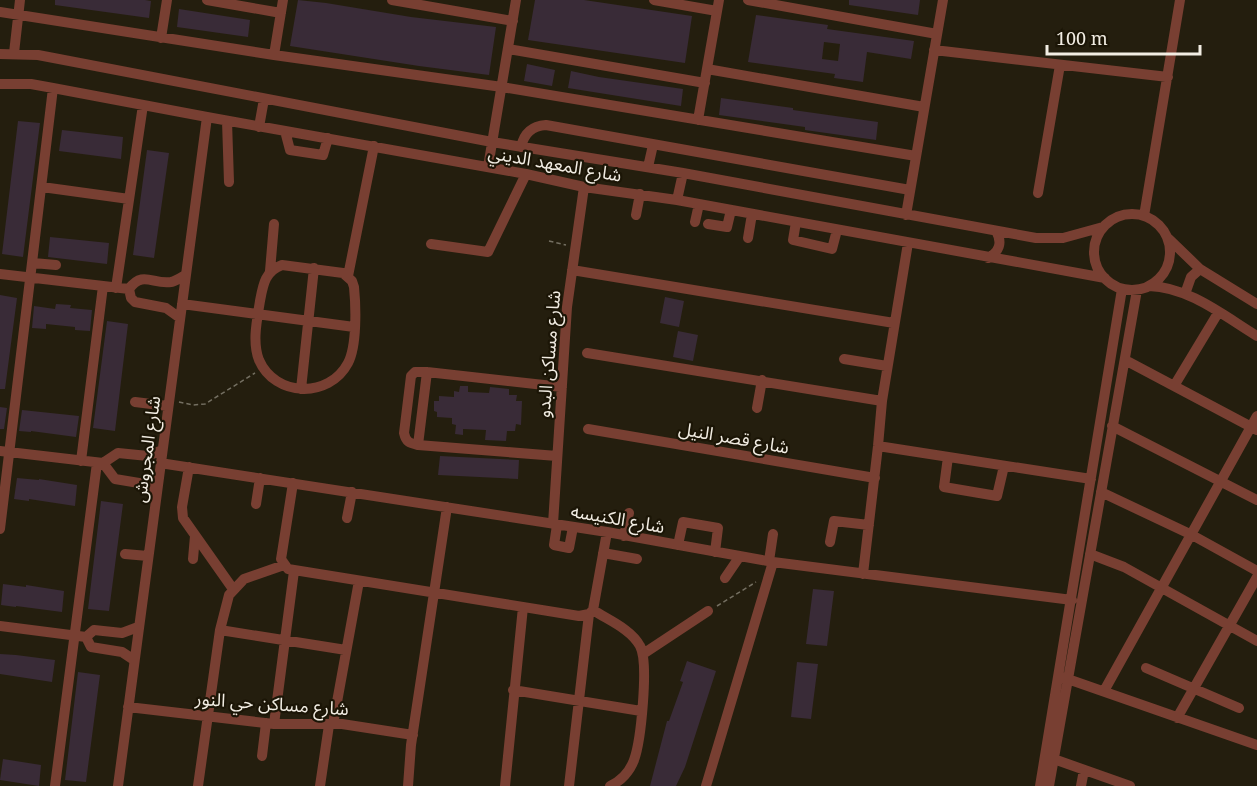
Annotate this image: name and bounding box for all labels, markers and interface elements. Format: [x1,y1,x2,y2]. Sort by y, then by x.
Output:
scale bar [1047,18,1200,56]
text: 100 m [1056,26,1108,50]
street label: شارع المعهد الديني [486,139,624,190]
street label: شارع مساكن البدو [530,289,569,419]
street label: شارع المجروش [127,394,168,504]
street label: شارع قصر النيل [676,415,791,461]
street label: شارع الكنيسه [569,498,667,541]
street label: شارع مساكن حي النور [193,686,350,723]

